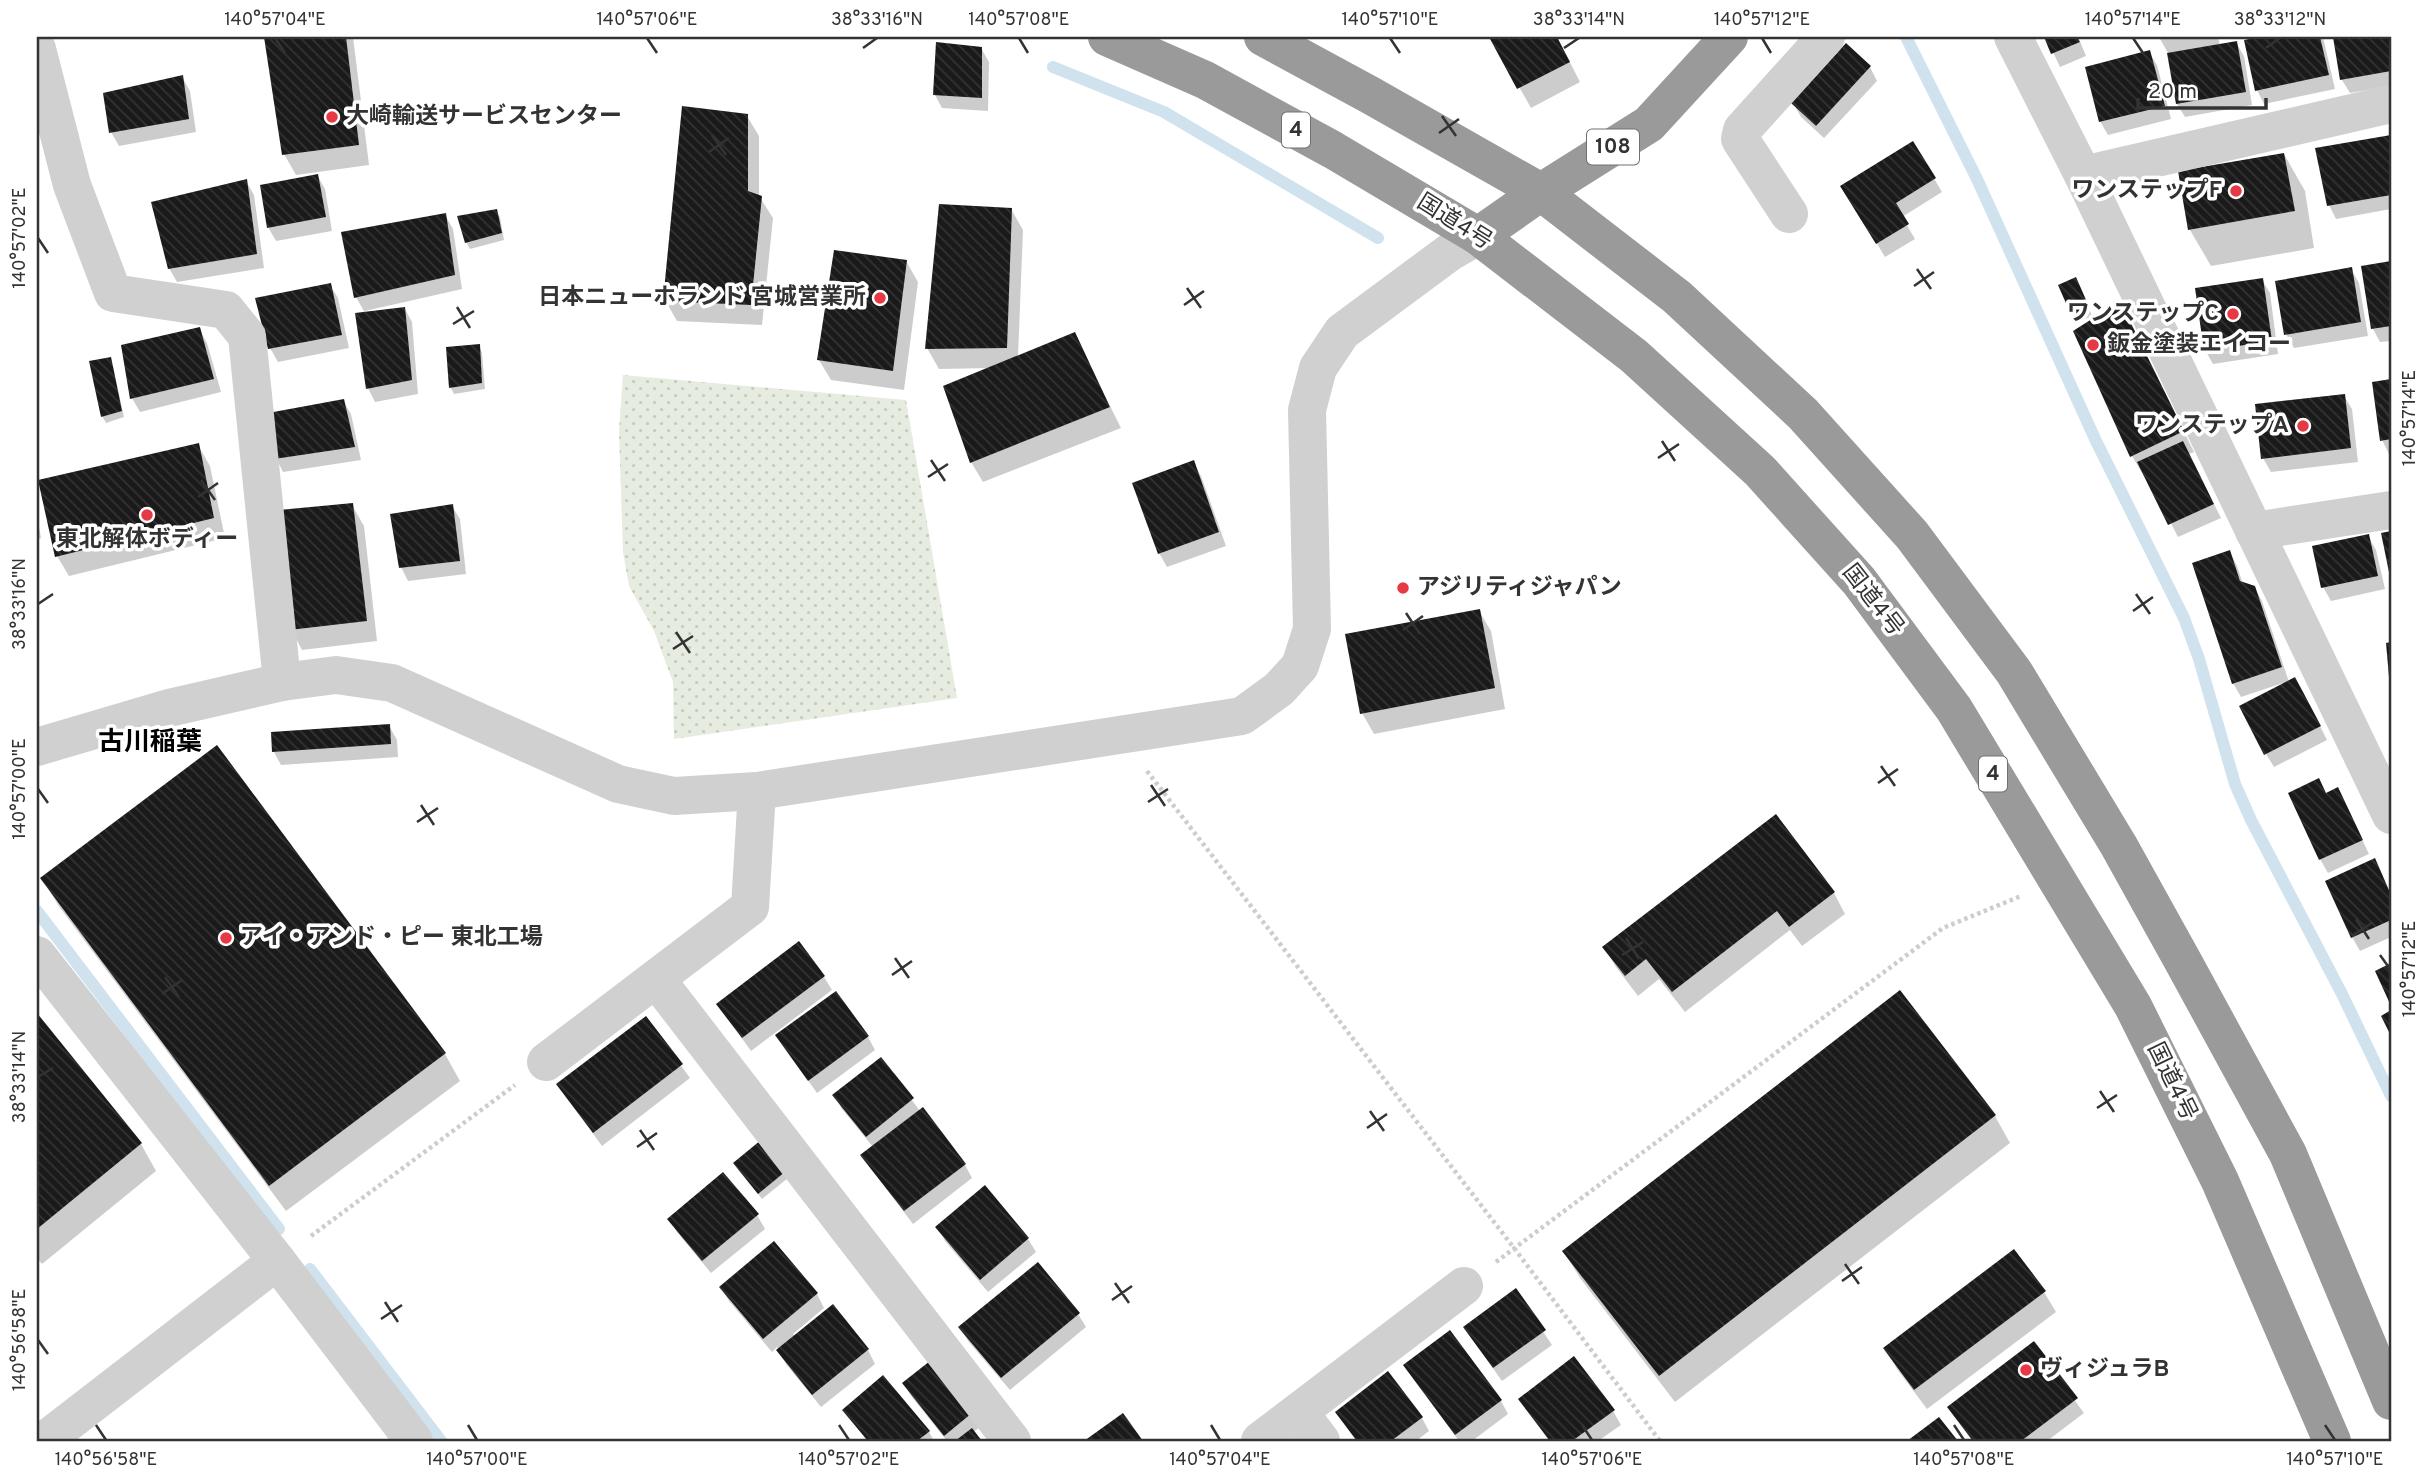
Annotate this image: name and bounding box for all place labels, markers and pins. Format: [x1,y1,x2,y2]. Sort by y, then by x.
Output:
place label: 大崎輸送サービスセンター [346,103,622,132]
marker: 大崎輸送サービスセンター [324,109,340,125]
place label: ワンステップF [2071,177,2222,206]
marker: ワンステップF [2228,183,2244,199]
place label: 日本ニューホランド 宮城営業所 [538,284,866,313]
marker: 日本ニューホランド 宮城営業所 [872,290,888,306]
place label: ワンステップC [2067,300,2219,329]
marker: ワンステップC [2225,306,2241,322]
place label: 鈑金塗装エイコー [2107,331,2291,360]
marker: 鈑金塗装エイコー [2085,337,2101,353]
place label: ワンステップA [2135,412,2289,441]
marker: ワンステップA [2295,418,2311,434]
marker: 東北解体ボディー [139,507,155,523]
place label: 東北解体ボディー [56,526,238,555]
place label: アジリティジャパン [1417,574,1622,603]
marker: アジリティジャパン [1395,580,1411,596]
place label: アイ・アンド・ピー 東北工場 [240,924,543,953]
marker: アイ・アンド・ピー 東北工場 [218,930,234,946]
place label: ヴィジュラB [2040,1356,2169,1385]
marker: ヴィジュラB [2018,1362,2034,1378]

